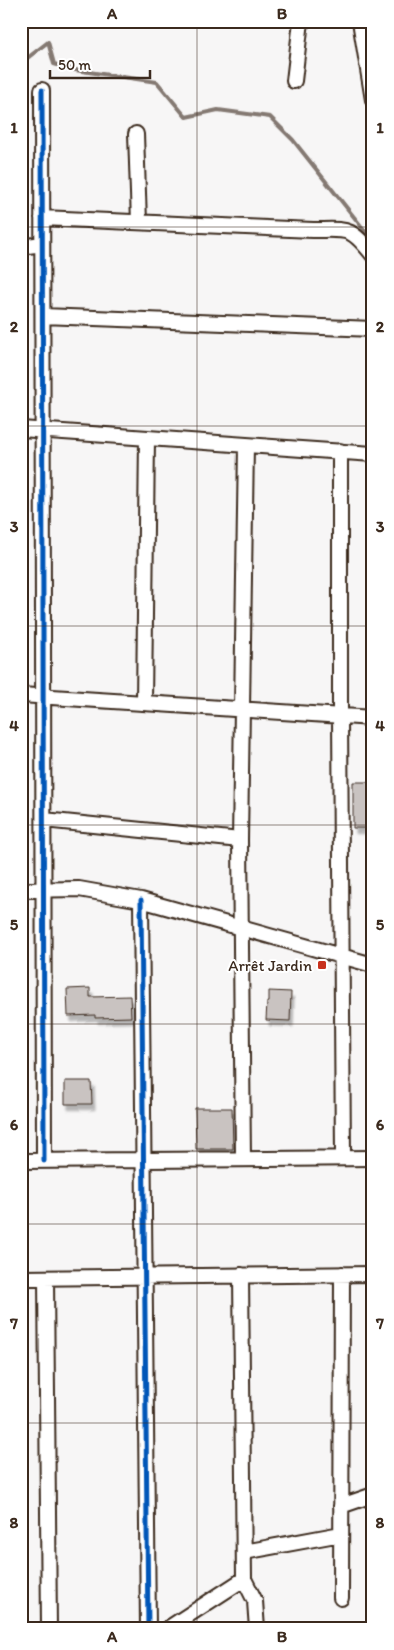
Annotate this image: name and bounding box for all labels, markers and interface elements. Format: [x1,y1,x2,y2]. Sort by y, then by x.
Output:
text: A [106,4,118,23]
text: B [277,4,288,23]
scale bar [50,48,150,80]
text: 50 m [58,56,91,74]
text: 1 [10,118,18,137]
text: 1 [376,118,384,137]
text: 2 [10,317,19,336]
text: 2 [376,317,385,336]
text: 3 [10,517,19,536]
text: 3 [376,517,385,536]
text: 4 [9,716,19,735]
text: 4 [375,716,385,735]
text: 5 [10,915,19,934]
text: 5 [376,915,385,934]
place label: Arrêt Jardin [228,956,312,975]
marker: Arrêt Jardin [316,959,328,971]
text: 6 [10,1115,19,1134]
text: 6 [376,1115,385,1134]
text: 7 [9,1314,18,1333]
text: 7 [375,1314,384,1333]
text: 8 [10,1513,19,1532]
text: 8 [376,1513,385,1532]
text: A [106,1627,118,1646]
text: B [277,1627,288,1646]

